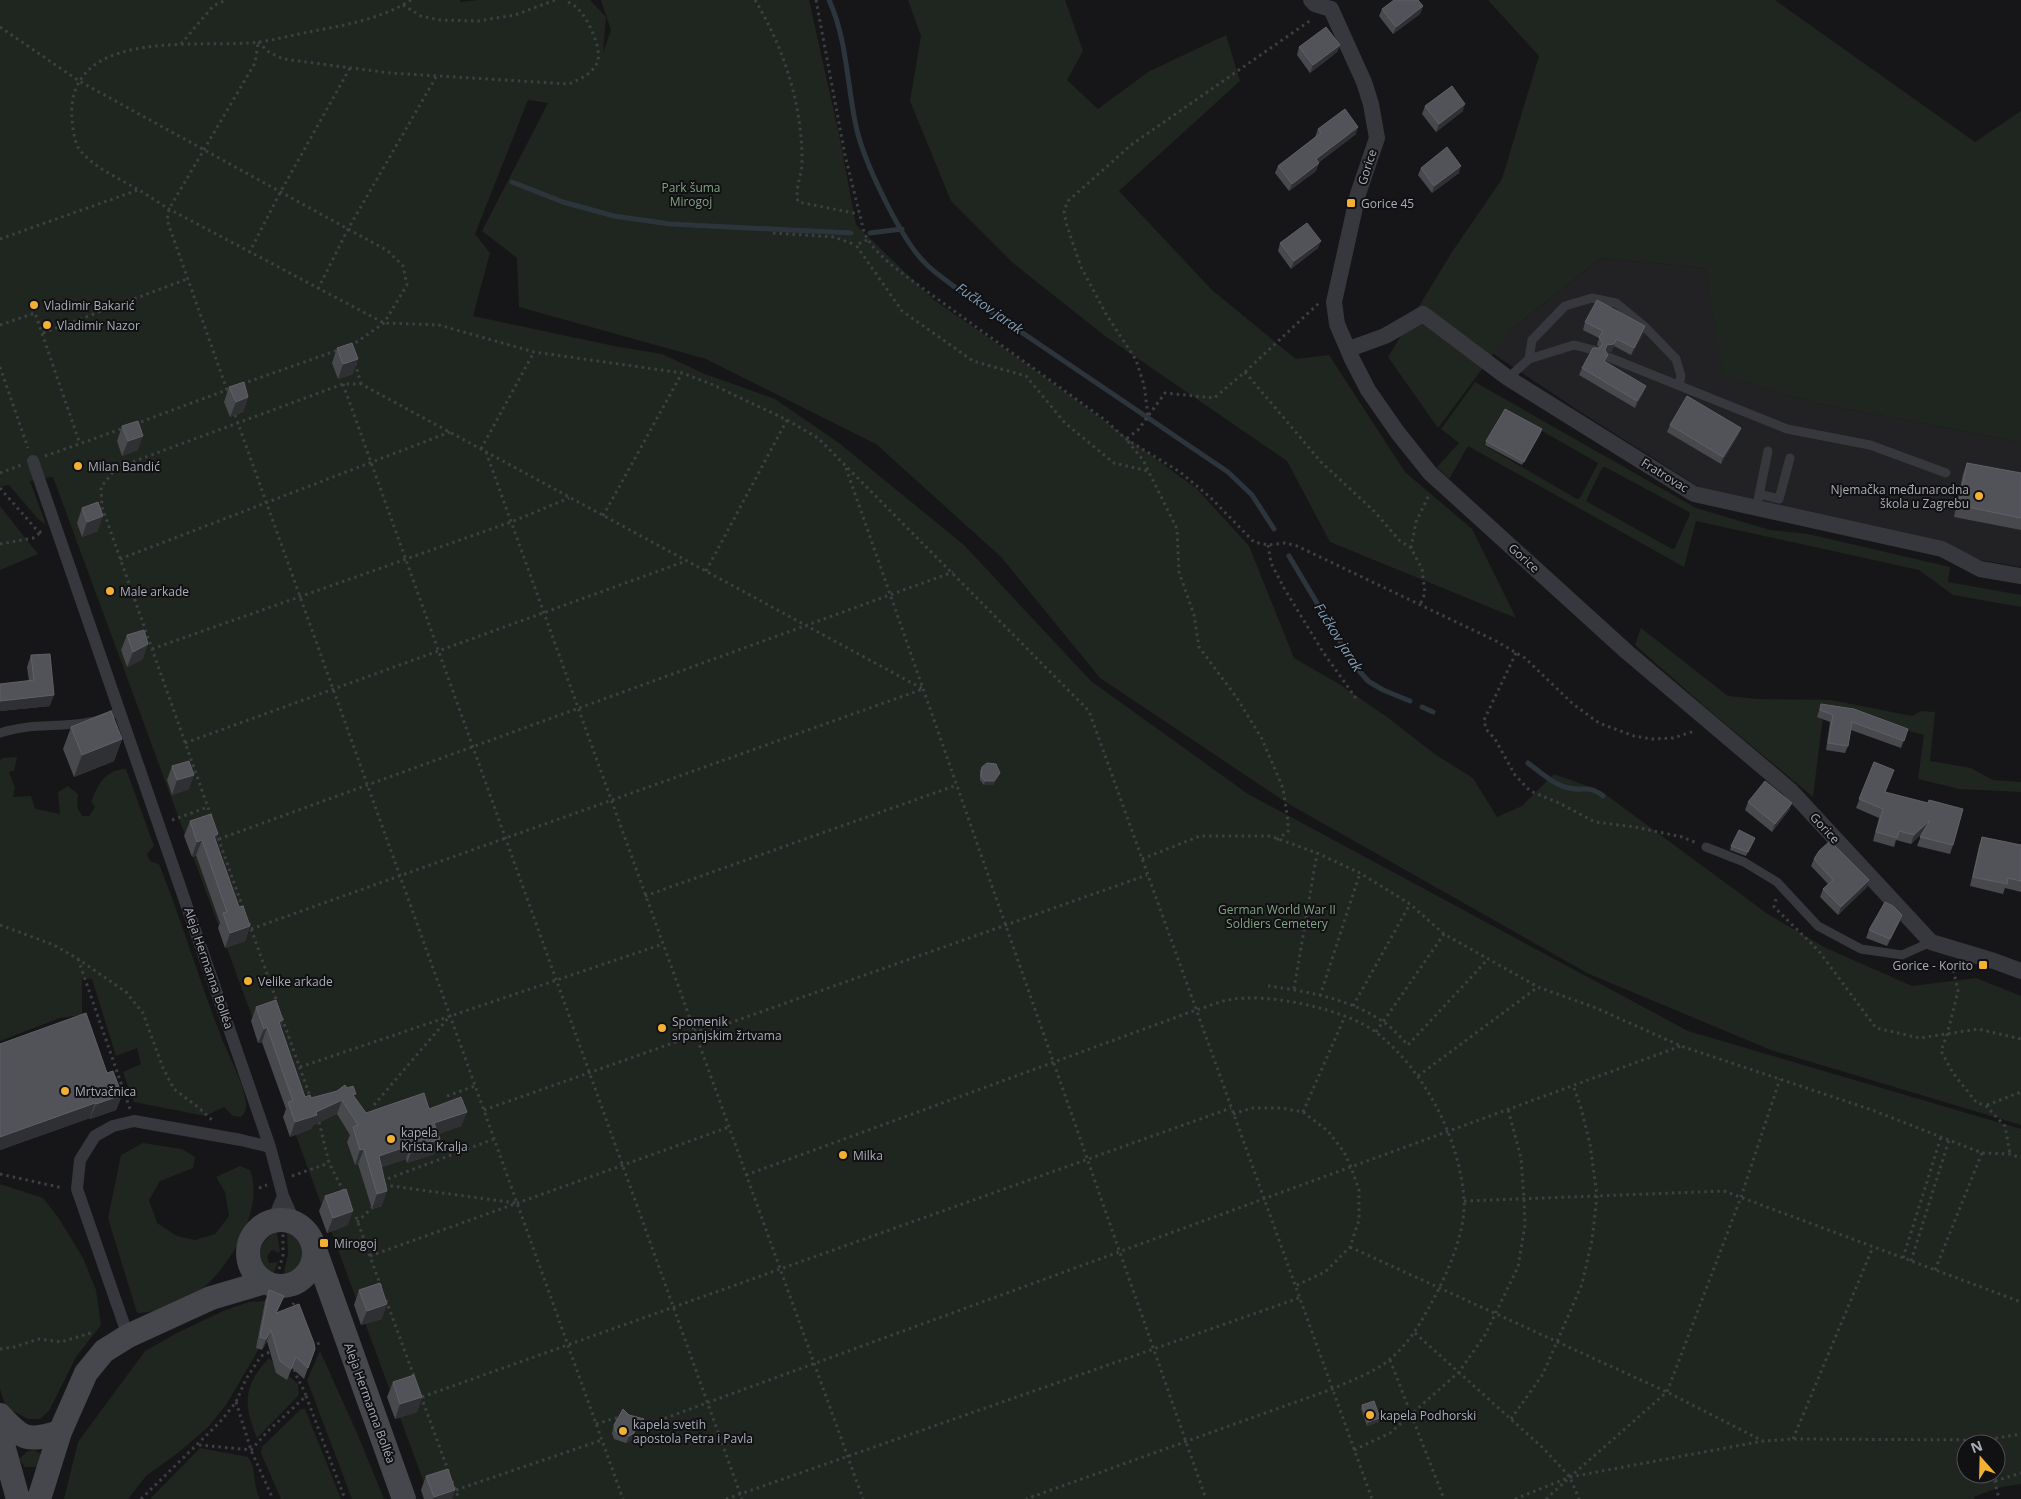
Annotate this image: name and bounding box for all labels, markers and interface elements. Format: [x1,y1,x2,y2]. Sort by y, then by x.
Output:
street label: Gorice [1353,147,1381,187]
park label: Park šuma Mirogoj [661,179,721,210]
place label: Gorice 45 [1361,195,1414,212]
marker: Gorice 45 [1345,197,1357,209]
water label: Fučkov jarak [953,278,1028,339]
place label: Vladimir Bakarić [44,297,135,314]
marker: Vladimir Bakarić [28,299,40,311]
place label: Vladimir Nazor [57,317,140,334]
marker: Vladimir Nazor [41,319,53,331]
street label: Fratrovac [1638,454,1692,496]
place label: Milan Bandić [88,458,160,475]
marker: Milan Bandić [72,460,84,472]
place label: Njemačka međunarodna škola u Zagrebu [1830,481,1969,512]
marker: Njemačka međunarodna škola u Zagrebu [1973,490,1985,502]
street label: Gorice [1505,540,1543,577]
place label: Male arkade [120,583,189,600]
marker: Male arkade [104,585,116,597]
water label: Fučkov jarak [1310,599,1368,676]
street label: Gorice [1806,809,1844,847]
park label: German World War II Soldiers Cemetery [1218,901,1336,932]
street label: Aleja Hermanna Bolléa [180,905,238,1031]
place label: Gorice - Korito [1893,957,1973,974]
marker: Gorice - Korito [1977,959,1989,971]
place label: Velike arkade [258,973,333,990]
marker: Velike arkade [242,975,254,987]
place label: Spomenik srpanjskim žrtvama [672,1013,782,1044]
marker: Spomenik srpanjskim žrtvama [656,1022,668,1034]
place label: Mrtvačnica [75,1083,136,1100]
marker: Mrtvačnica [59,1085,71,1097]
place label: kapela Krista Kralja [401,1124,468,1155]
marker: kapela Krista Kralja [385,1133,397,1145]
place label: Milka [853,1147,883,1164]
marker: Milka [837,1149,849,1161]
place label: Mirogoj [334,1235,377,1252]
marker: Mirogoj [318,1237,330,1249]
street label: Aleja Hermanna Bolléa [340,1340,400,1466]
place label: kapela Podhorski [1380,1407,1476,1424]
marker: kapela Podhorski [1364,1409,1376,1421]
place label: kapela svetih apostola Petra i Pavla [633,1416,753,1447]
marker: kapela svetih apostola Petra i Pavla [617,1425,629,1437]
north arrow [1956,1434,2006,1484]
text: N [1968,1435,1985,1457]

